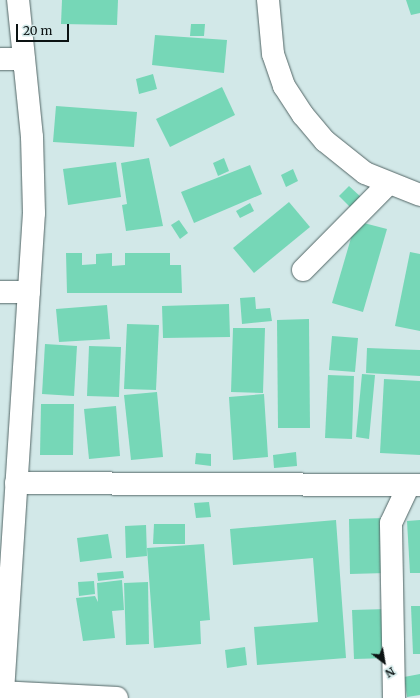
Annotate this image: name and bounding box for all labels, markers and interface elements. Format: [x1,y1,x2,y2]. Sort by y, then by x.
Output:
scale bar [18,16,71,42]
text: 20 m [23,23,52,38]
north arrow [364,642,404,682]
text: N [383,664,398,681]

